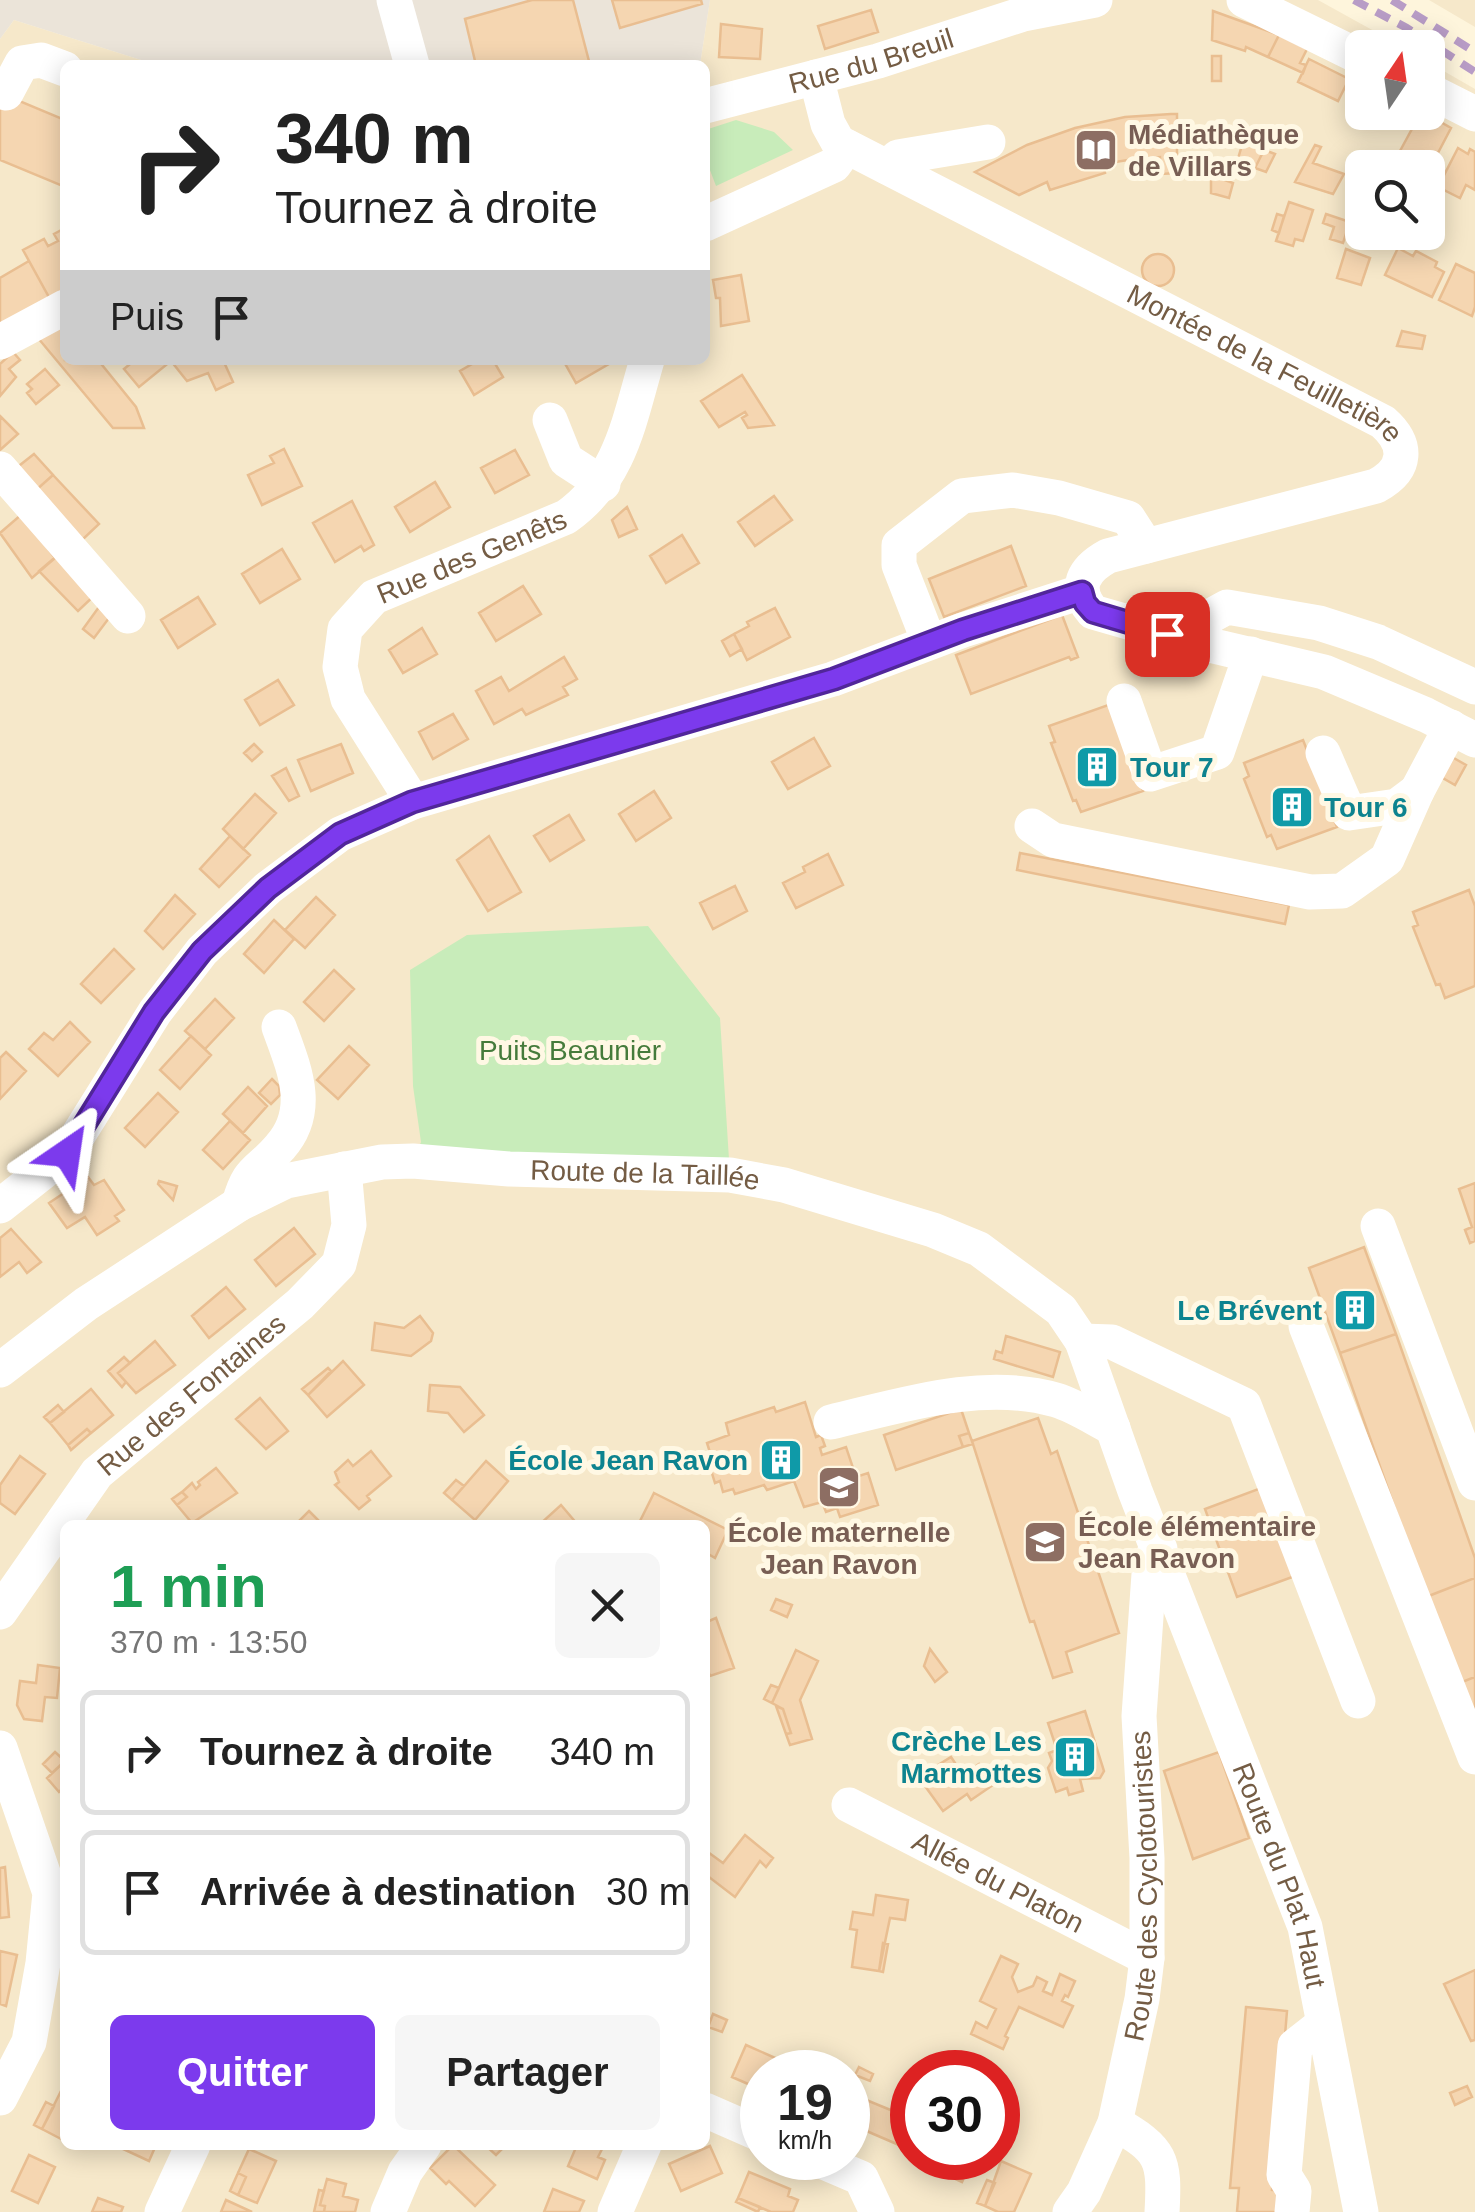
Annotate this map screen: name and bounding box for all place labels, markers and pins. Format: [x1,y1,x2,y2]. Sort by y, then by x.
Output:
place label: Médiathèque de Villars [1128,119,1299,182]
library icon: Médiathèque de Villars [1073,127,1119,173]
pin [1125,592,1210,677]
building icon: Tour 7 [1074,744,1120,790]
place label: Tour 7 [1130,752,1213,783]
building icon: Tour 6 [1269,784,1315,830]
place label: Tour 6 [1324,792,1407,823]
building icon: Le Brévent [1332,1287,1378,1333]
place label: Le Brévent [1177,1295,1322,1326]
building icon: École Jean Ravon [758,1437,804,1483]
place label: École Jean Ravon [508,1445,748,1476]
school or university icon: École maternelle Jean Ravon [816,1464,862,1510]
place label: École élémentaire Jean Ravon [1078,1511,1316,1574]
place label: École maternelle Jean Ravon [728,1517,950,1580]
school or university icon: École élémentaire Jean Ravon [1022,1519,1068,1565]
place label: Crèche Les Marmottes [891,1726,1042,1789]
building icon: Crèche Les Marmottes [1052,1734,1098,1780]

